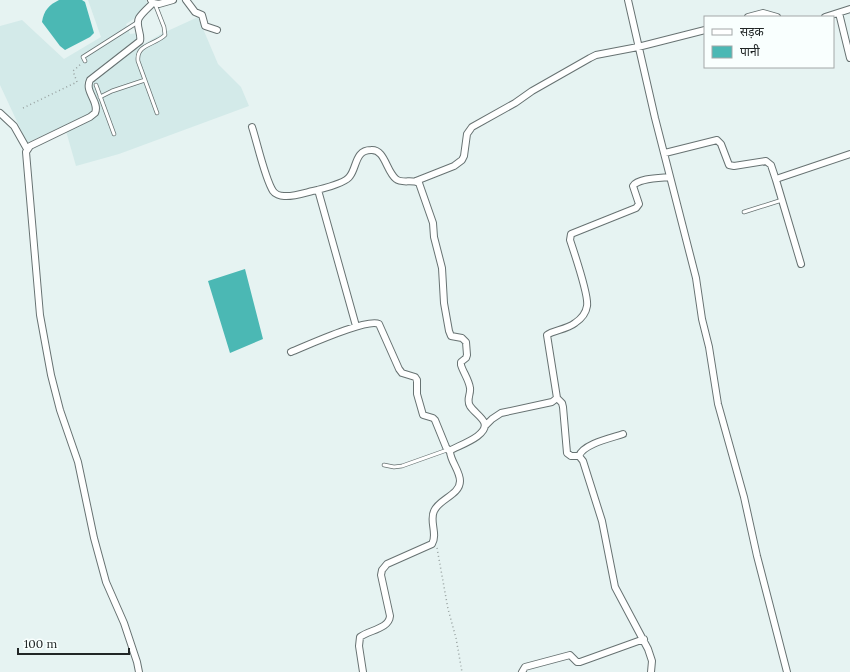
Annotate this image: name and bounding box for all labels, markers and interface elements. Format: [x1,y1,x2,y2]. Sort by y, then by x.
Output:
legend [704,16,834,68]
text: सड़क [740,24,765,39]
text: पानी [740,44,761,59]
scale bar [18,630,129,656]
text: 100 m [24,636,57,651]

